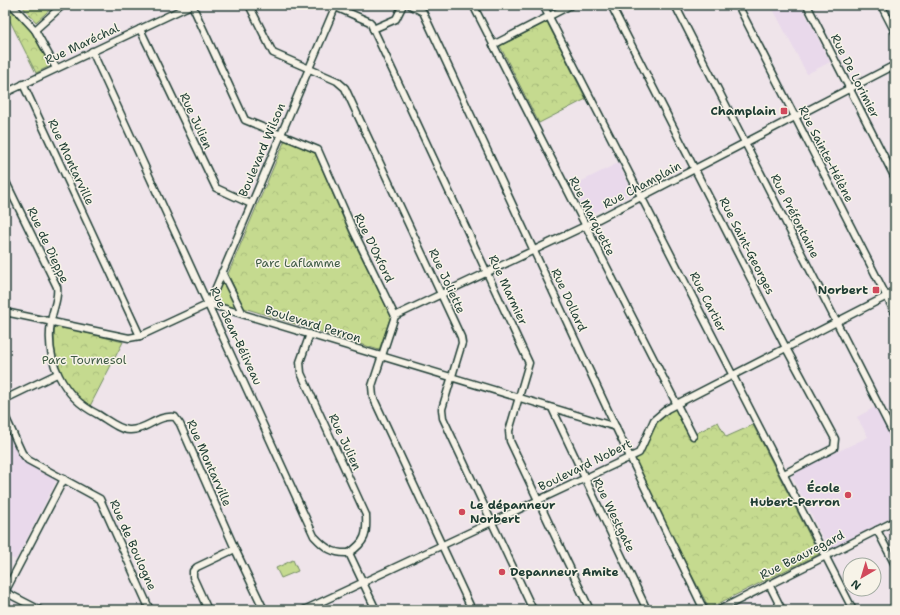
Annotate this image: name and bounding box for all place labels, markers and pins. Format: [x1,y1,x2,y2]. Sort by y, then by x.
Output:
place label: Champlain [711,103,776,119]
marker: Champlain [779,106,789,116]
place label: Norbert [818,282,868,298]
marker: Norbert [871,285,881,295]
place label: École Hubert-Perron [750,480,840,510]
marker: École Hubert-Perron [843,490,853,500]
place label: Le dépanneur Norbert [470,497,556,527]
marker: Le dépanneur Norbert [457,507,467,517]
place label: Depanneur Amite [510,564,619,580]
marker: Depanneur Amite [497,567,507,577]

